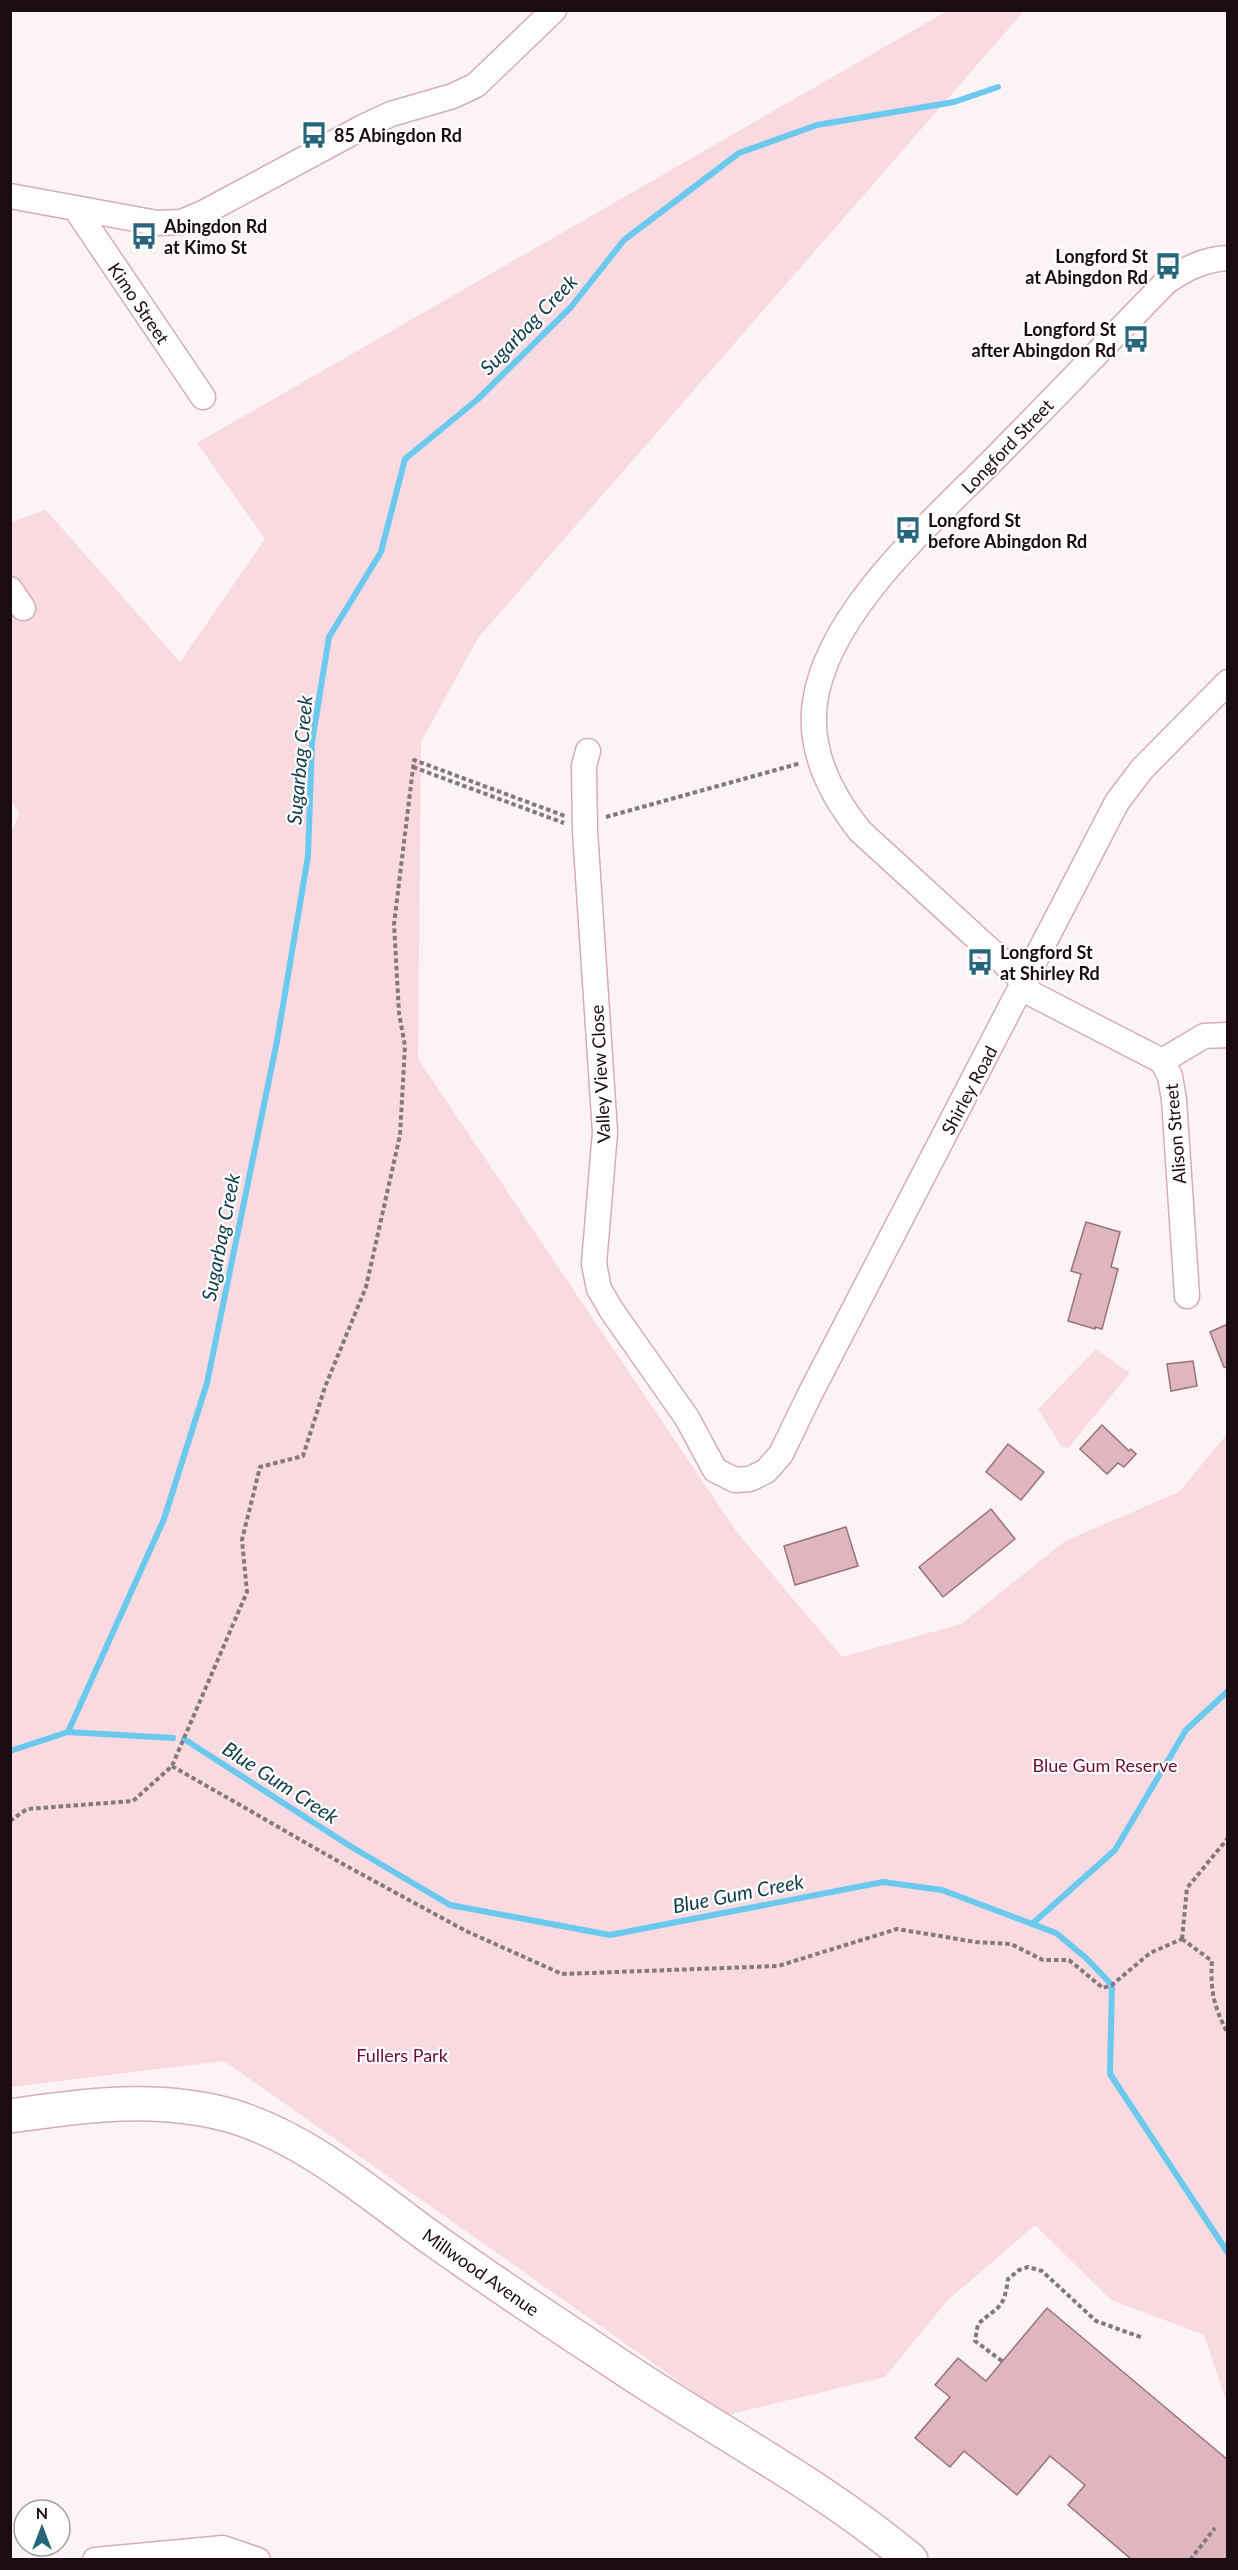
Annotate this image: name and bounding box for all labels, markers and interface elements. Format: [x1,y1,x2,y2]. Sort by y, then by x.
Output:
bus stop icon: 85 Abingdon Rd [299,120,329,150]
place label: 85 Abingdon Rd [334,124,462,146]
place label: Abingdon Rd at Kimo St [163,215,267,258]
bus stop icon: Abingdon Rd at Kimo St [129,221,159,251]
place label: Longford St at Abingdon Rd [1025,245,1148,288]
bus stop icon: Longford St at Abingdon Rd [1153,251,1183,281]
street label: Kimo Street [104,258,174,348]
water label: Sugarbag Creek [474,269,582,379]
place label: Longford St after Abingdon Rd [971,318,1116,361]
bus stop icon: Longford St after Abingdon Rd [1121,324,1151,354]
street label: Longford Street [956,394,1058,498]
place label: Longford St before Abingdon Rd [928,509,1087,552]
bus stop icon: Longford St before Abingdon Rd [893,515,923,545]
water label: Sugarbag Creek [281,694,317,826]
place label: Longford St at Shirley Rd [1000,941,1100,984]
bus stop icon: Longford St at Shirley Rd [965,947,995,977]
street label: Valley View Close [585,1004,615,1144]
street label: Shirley Road [936,1042,1002,1138]
street label: Alison Street [1160,1082,1190,1185]
water label: Sugarbag Creek [196,1171,244,1303]
water label: Blue Gum Creek [219,1736,344,1829]
park label: Blue Gum Reserve [1033,1754,1177,1776]
water label: Blue Gum Creek [670,1868,806,1917]
park label: Fullers Park [356,2044,449,2066]
street label: Millwood Avenue [418,2224,544,2320]
north arrow [12,2498,72,2558]
text: N [36,2503,48,2522]

